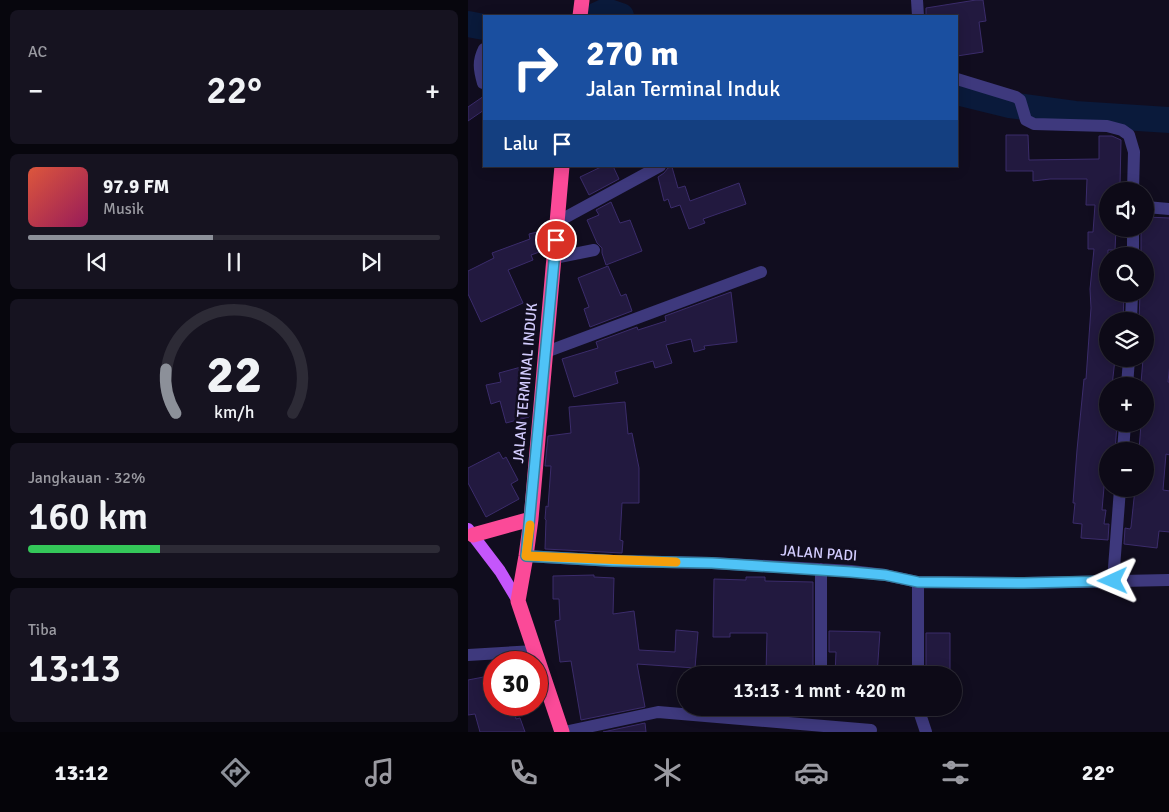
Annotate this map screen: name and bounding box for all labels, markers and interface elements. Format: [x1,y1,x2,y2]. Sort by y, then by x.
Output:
text: 270 m [586,32,679,75]
icon: right [503,35,568,100]
text: AC [28,42,47,62]
text: 22° [206,67,262,114]
text: − [28,74,43,108]
text: + [425,74,440,108]
text: Jalan Terminal Induk [586,75,780,102]
icon: arrive [548,130,576,158]
text: Lalu [503,132,538,156]
text: 97.9 FM [103,175,169,199]
map controls [1099,182,1154,497]
button: sound [1099,182,1154,237]
text: Musik [103,199,144,219]
pin [535,219,577,261]
icon: arrive [542,226,570,254]
button: search [1099,247,1154,302]
icon: previous [83,248,111,276]
icon: pause [220,248,248,276]
icon: next [357,248,385,276]
street label: JALAN TERMINAL INDUK [509,302,541,464]
button: layers [1099,312,1154,367]
text: 22 [206,343,262,407]
button: + [1099,377,1154,432]
text: km/h [214,401,254,423]
button: − [1099,442,1154,497]
text: Jangkauan · 32% [28,468,145,488]
text: 160 km [28,493,148,540]
street label: JALAN PADI [780,541,858,565]
position arrow [1086,554,1138,606]
text: Tiba [28,620,57,640]
text: 13:13 [28,645,121,692]
speed limit sign: 30 [483,651,548,716]
text: 13:13 · 1 mnt · 420 m [733,679,906,703]
icon: directions [218,755,253,790]
icon: music [362,755,397,790]
icon: phone [506,755,541,790]
icon: climate [650,755,685,790]
icon: car [794,755,829,790]
icon: filters [938,755,973,790]
text: 13:12 [55,759,109,786]
text: 22° [1082,759,1114,786]

